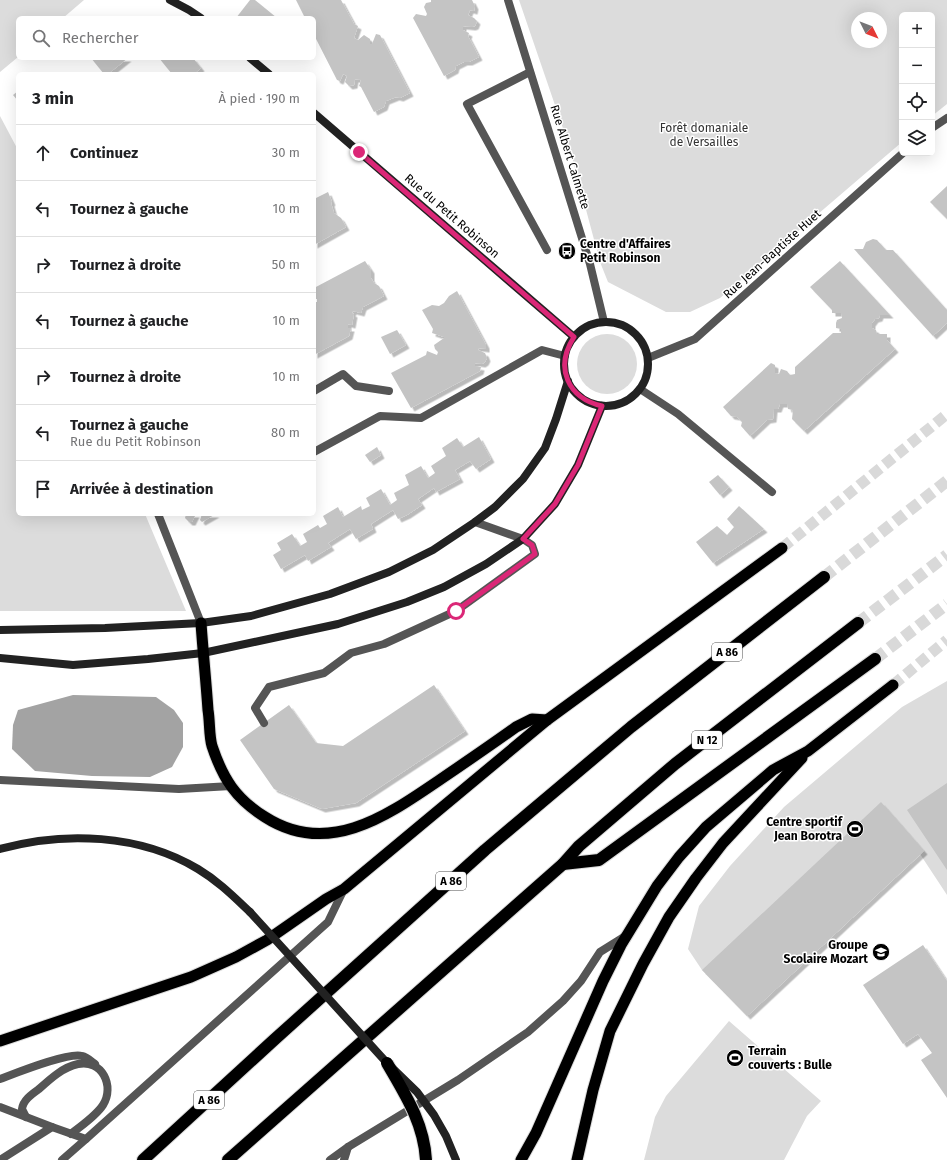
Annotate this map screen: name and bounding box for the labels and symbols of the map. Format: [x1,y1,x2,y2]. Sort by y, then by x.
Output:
north arrow [851,12,887,48]
street label: Rue Albert Calmette [547,103,593,211]
park label: Forêt domaniale de Versailles [660,121,748,149]
route end [350,143,368,161]
street label: Rue du Petit Robinson [402,171,502,261]
street label: Rue Jean-Baptiste Huet [720,206,824,302]
place label: Centre d'Affaires Petit Robinson [580,237,671,265]
bus stop icon: Centre d'Affaires Petit Robinson [557,241,577,261]
route start [447,602,465,620]
road number: A 86 [712,643,742,661]
road number: N 12 [692,731,722,749]
place label: Centre sportif Jean Borotra [766,815,844,843]
sports icon: Centre sportif Jean Borotra [845,819,865,839]
road number: A 86 [436,872,466,890]
place label: Groupe Scolaire Mozart [784,938,868,966]
school or university icon: Groupe Scolaire Mozart [871,942,891,962]
place label: Terrain couverts : Bulle [748,1044,832,1072]
sports icon: Terrain couverts : Bulle [725,1048,745,1068]
road number: A 86 [194,1091,224,1109]

